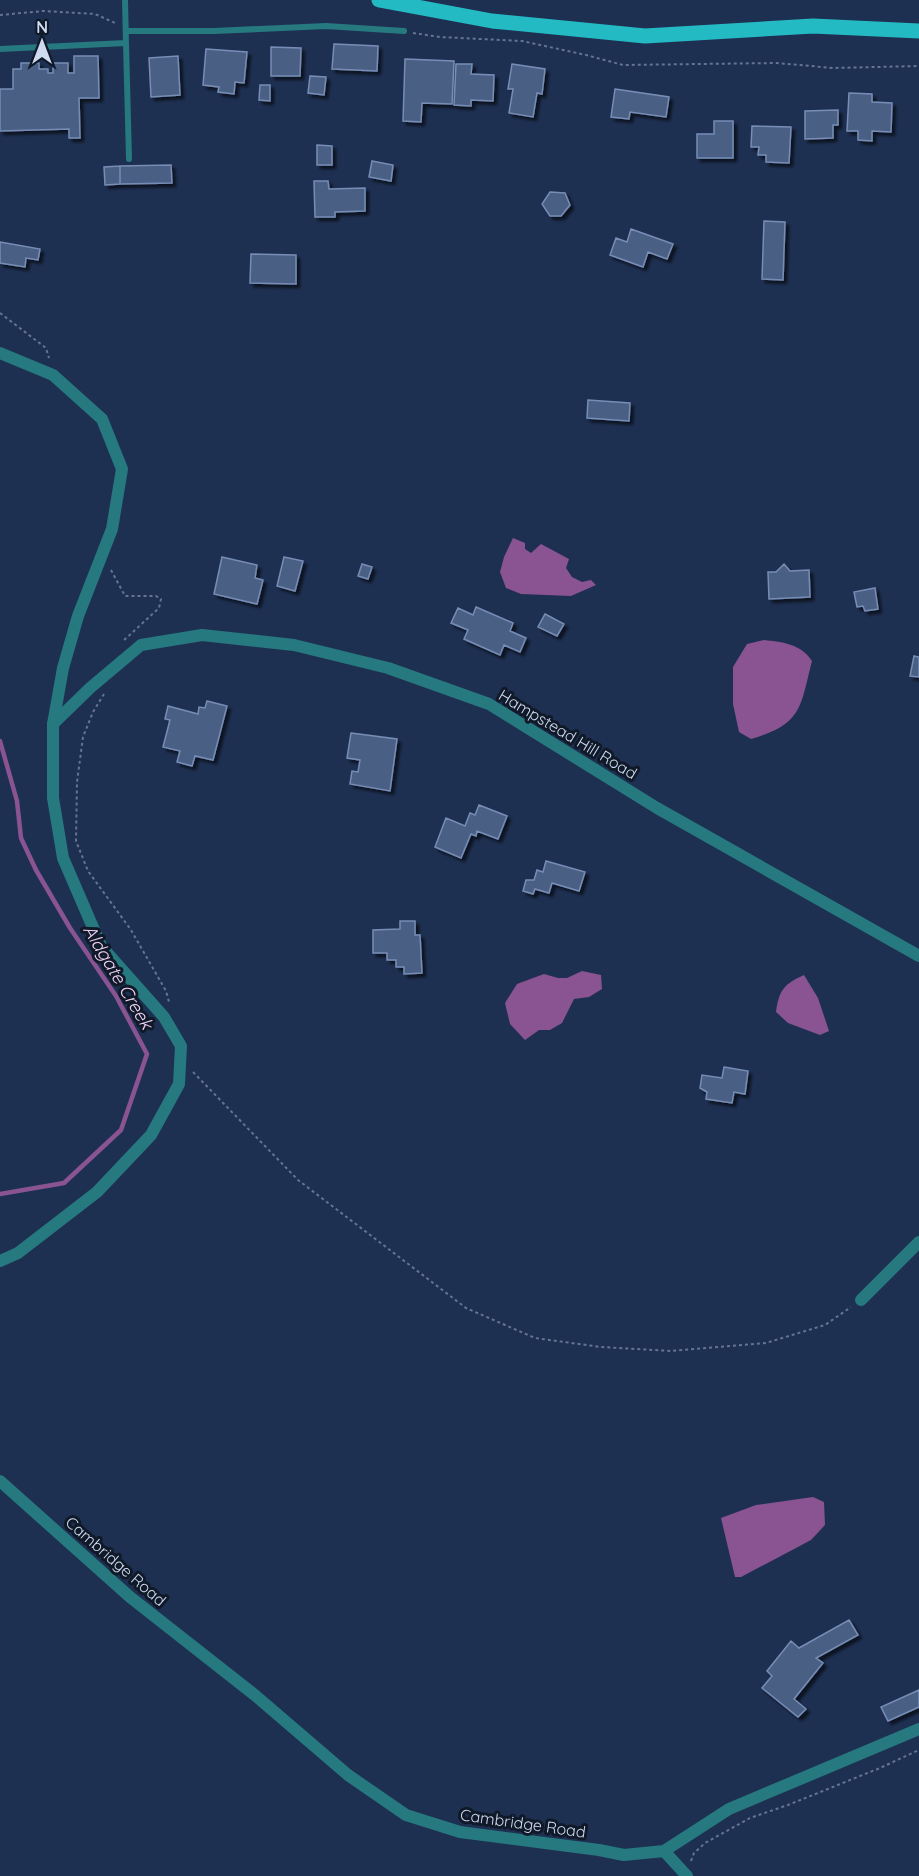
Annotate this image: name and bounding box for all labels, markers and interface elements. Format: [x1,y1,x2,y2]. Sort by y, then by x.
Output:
north arrow [12,12,72,72]
text: N [36,17,48,37]
street label: Hampstead Hill Road [495,685,641,783]
water label: Aldgate Creek [78,920,159,1034]
street label: Cambridge Road [62,1512,170,1610]
street label: Cambridge Road [459,1804,587,1842]

